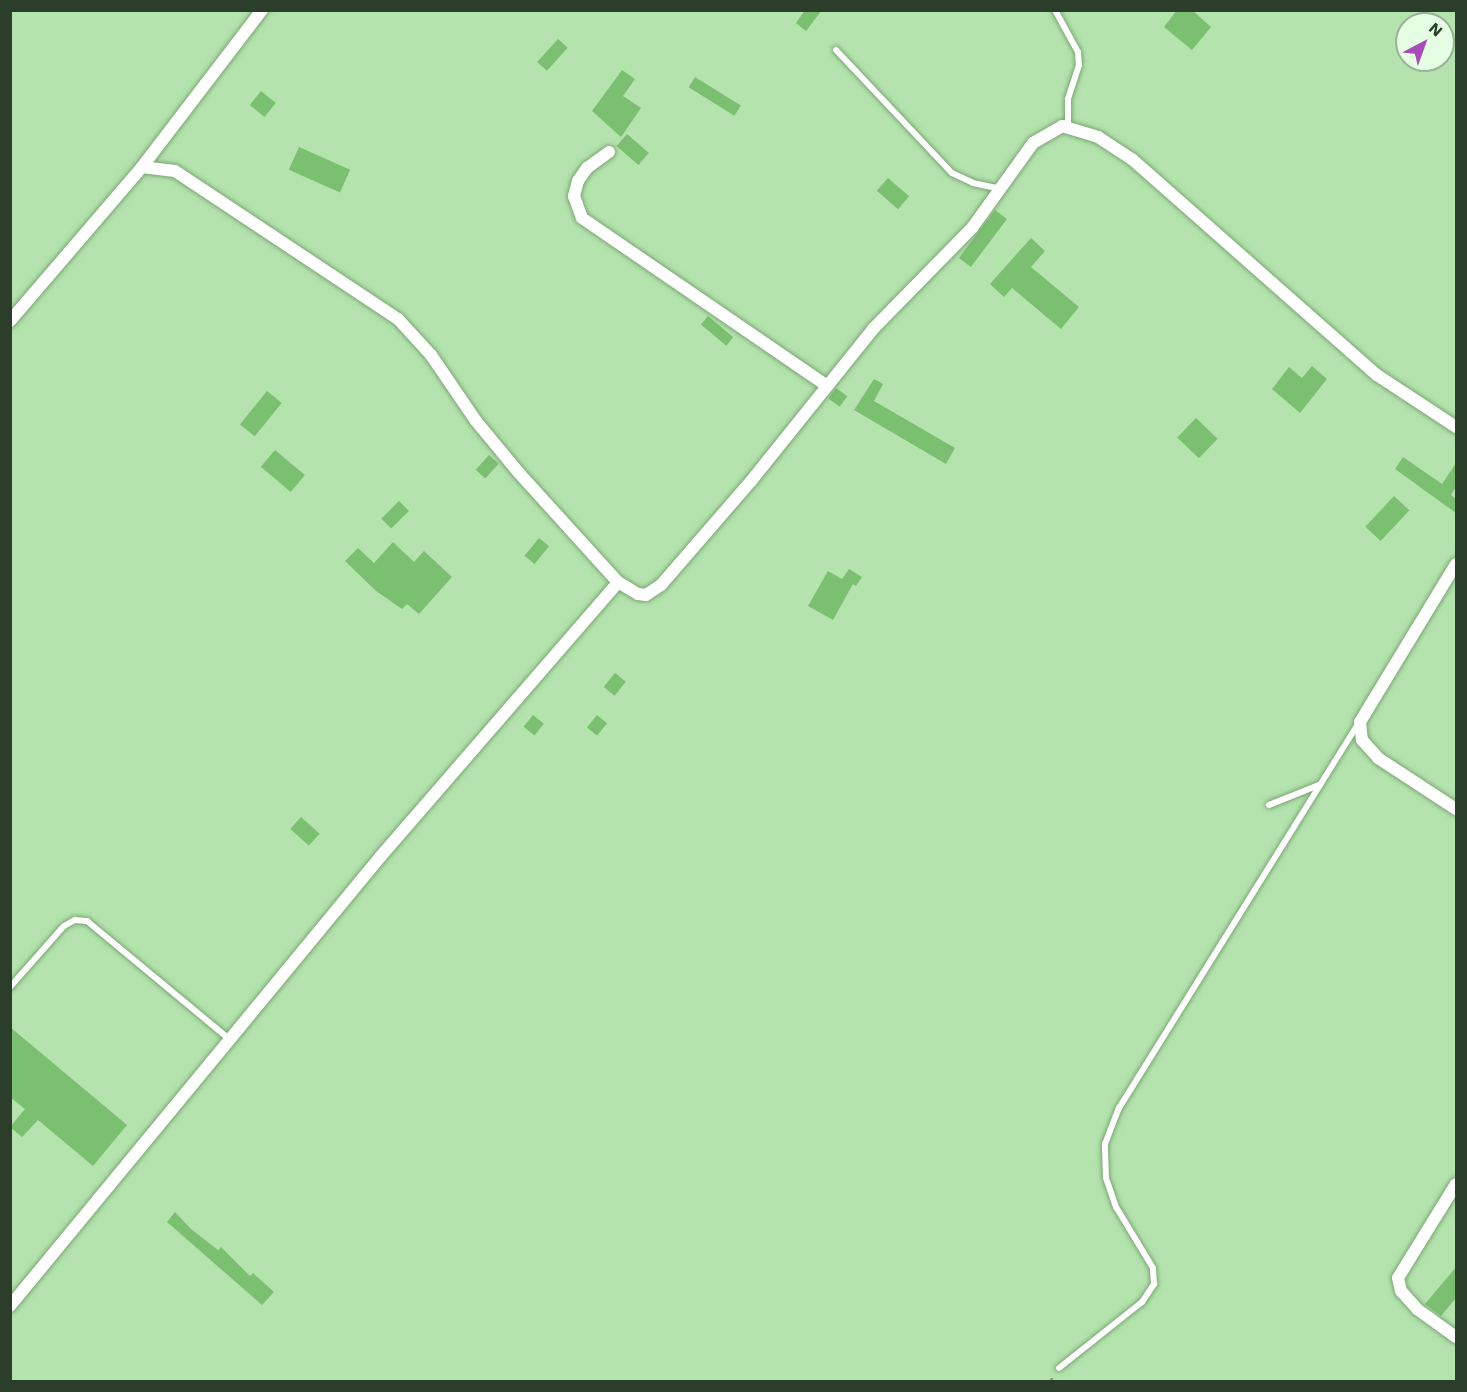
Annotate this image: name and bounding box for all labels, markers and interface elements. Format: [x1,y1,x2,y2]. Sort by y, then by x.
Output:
north arrow [1395,12,1455,72]
text: N [1425,18,1447,41]

